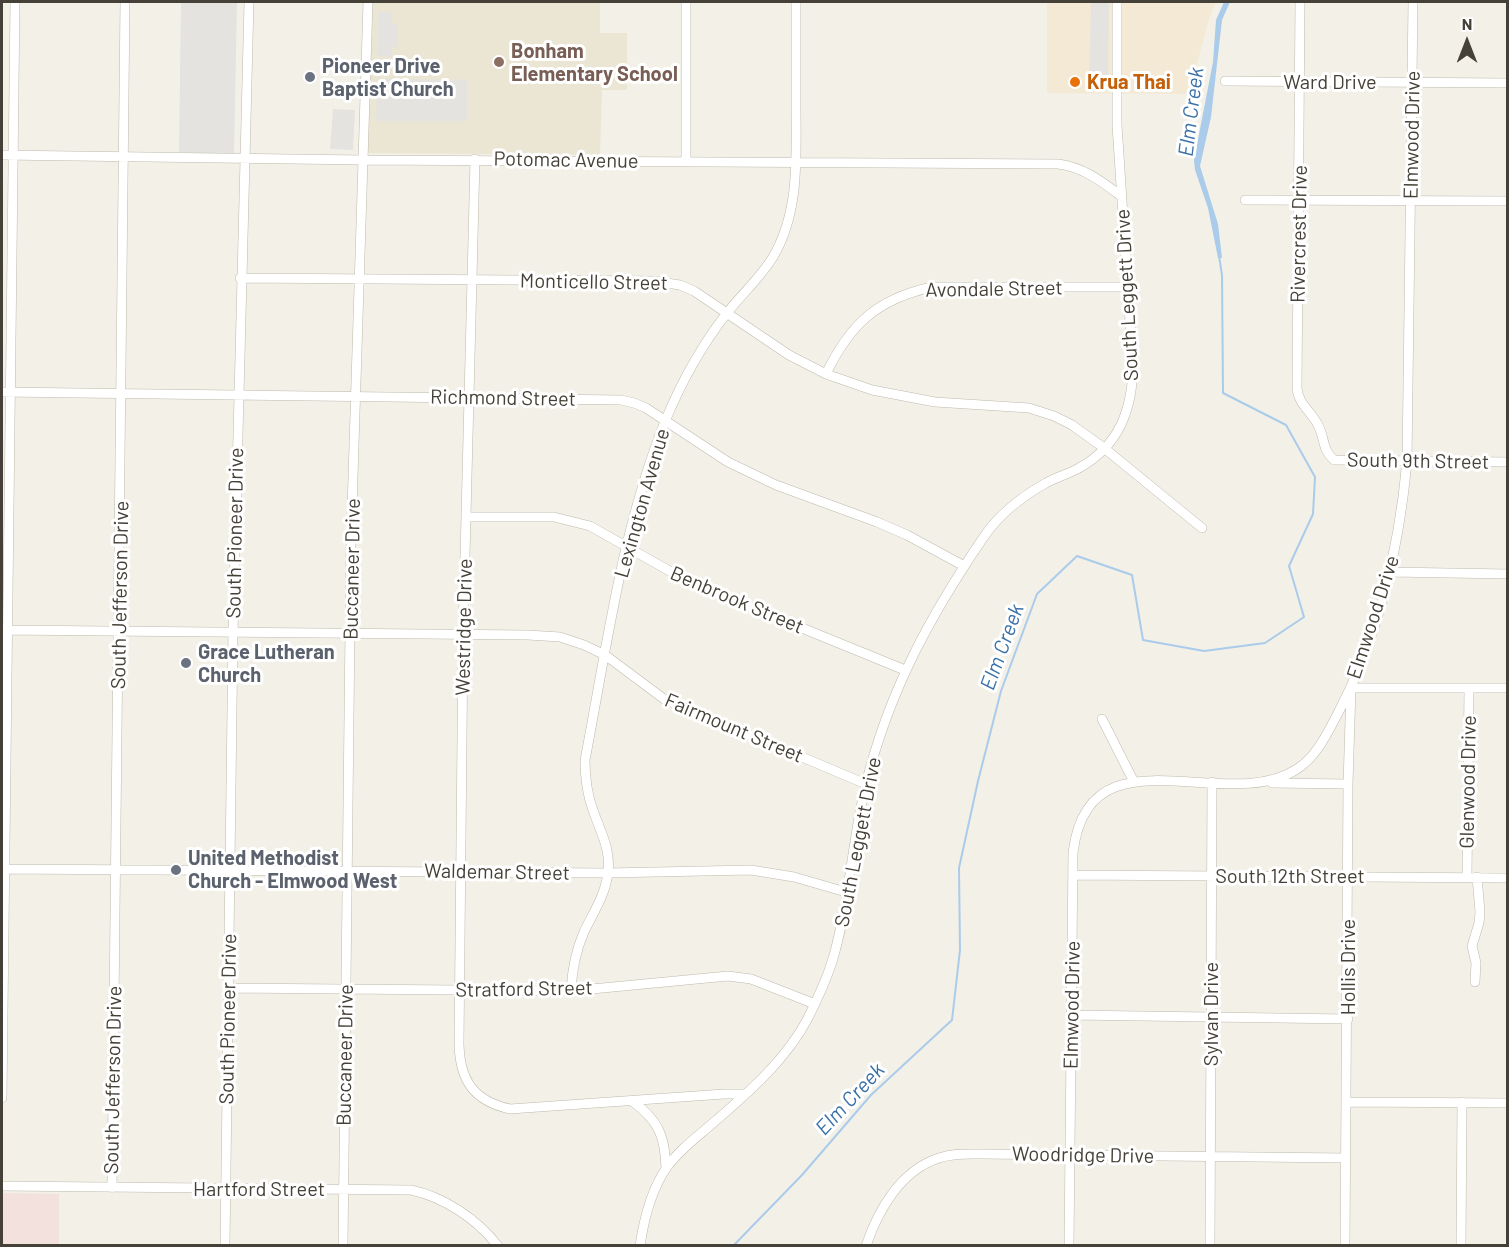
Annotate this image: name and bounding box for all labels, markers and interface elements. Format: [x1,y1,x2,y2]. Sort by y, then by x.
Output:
north arrow [1437,12,1497,72]
text: N [1462,14,1472,33]
place label: Bonham Elementary School [511,39,678,86]
place label: Pioneer Drive Baptist Church [322,54,454,101]
marker: Bonham Elementary School [492,55,506,69]
water label: Elm Creek [1173,66,1209,158]
marker: Pioneer Drive Baptist Church [303,70,317,84]
place label: Krua Thai [1087,70,1171,94]
street label: Ward Drive [1283,70,1377,94]
street label: Elmwood Drive [1399,71,1425,199]
marker: Krua Thai [1068,75,1082,89]
street label: Potomac Avenue [493,147,639,173]
street label: Rivercrest Drive [1286,165,1312,303]
street label: South Leggett Drive [1111,208,1143,382]
street label: Monticello Street [520,269,668,295]
street label: Avondale Street [925,276,1063,302]
street label: Richmond Street [430,385,576,411]
street label: Lexington Avenue [609,426,675,580]
street label: South Pioneer Drive [222,447,248,619]
street label: South 9th Street [1347,448,1489,474]
street label: Buccaneer Drive [339,498,365,640]
street label: South Jefferson Drive [106,501,134,689]
street label: Elmwood Drive [1342,552,1404,682]
street label: Westridge Drive [451,558,477,696]
street label: Benbrook Street [667,561,807,639]
water label: Elm Creek [975,601,1029,693]
place label: Grace Lutheran Church [198,640,335,687]
marker: Grace Lutheran Church [179,656,193,670]
street label: Fairmount Street [661,688,807,768]
street label: Glenwood Drive [1455,715,1481,849]
street label: South Leggett Drive [830,755,886,929]
place label: United Methodist Church - Elmwood West [188,846,397,893]
street label: Waldemar Street [424,859,570,885]
marker: United Methodist Church - Elmwood West [169,863,183,877]
street label: South 12th Street [1215,864,1365,888]
street label: Hollis Drive [1336,919,1360,1015]
street label: South Pioneer Drive [215,933,241,1105]
street label: Elmwood Drive [1059,941,1085,1069]
street label: Sylvan Drive [1199,962,1223,1066]
street label: Stratford Street [455,976,593,1002]
street label: Buccaneer Drive [332,984,358,1126]
street label: South Jefferson Drive [99,986,127,1174]
water label: Elm Creek [810,1058,890,1140]
street label: Woodridge Drive [1012,1142,1154,1168]
street label: Hartford Street [193,1177,325,1201]

